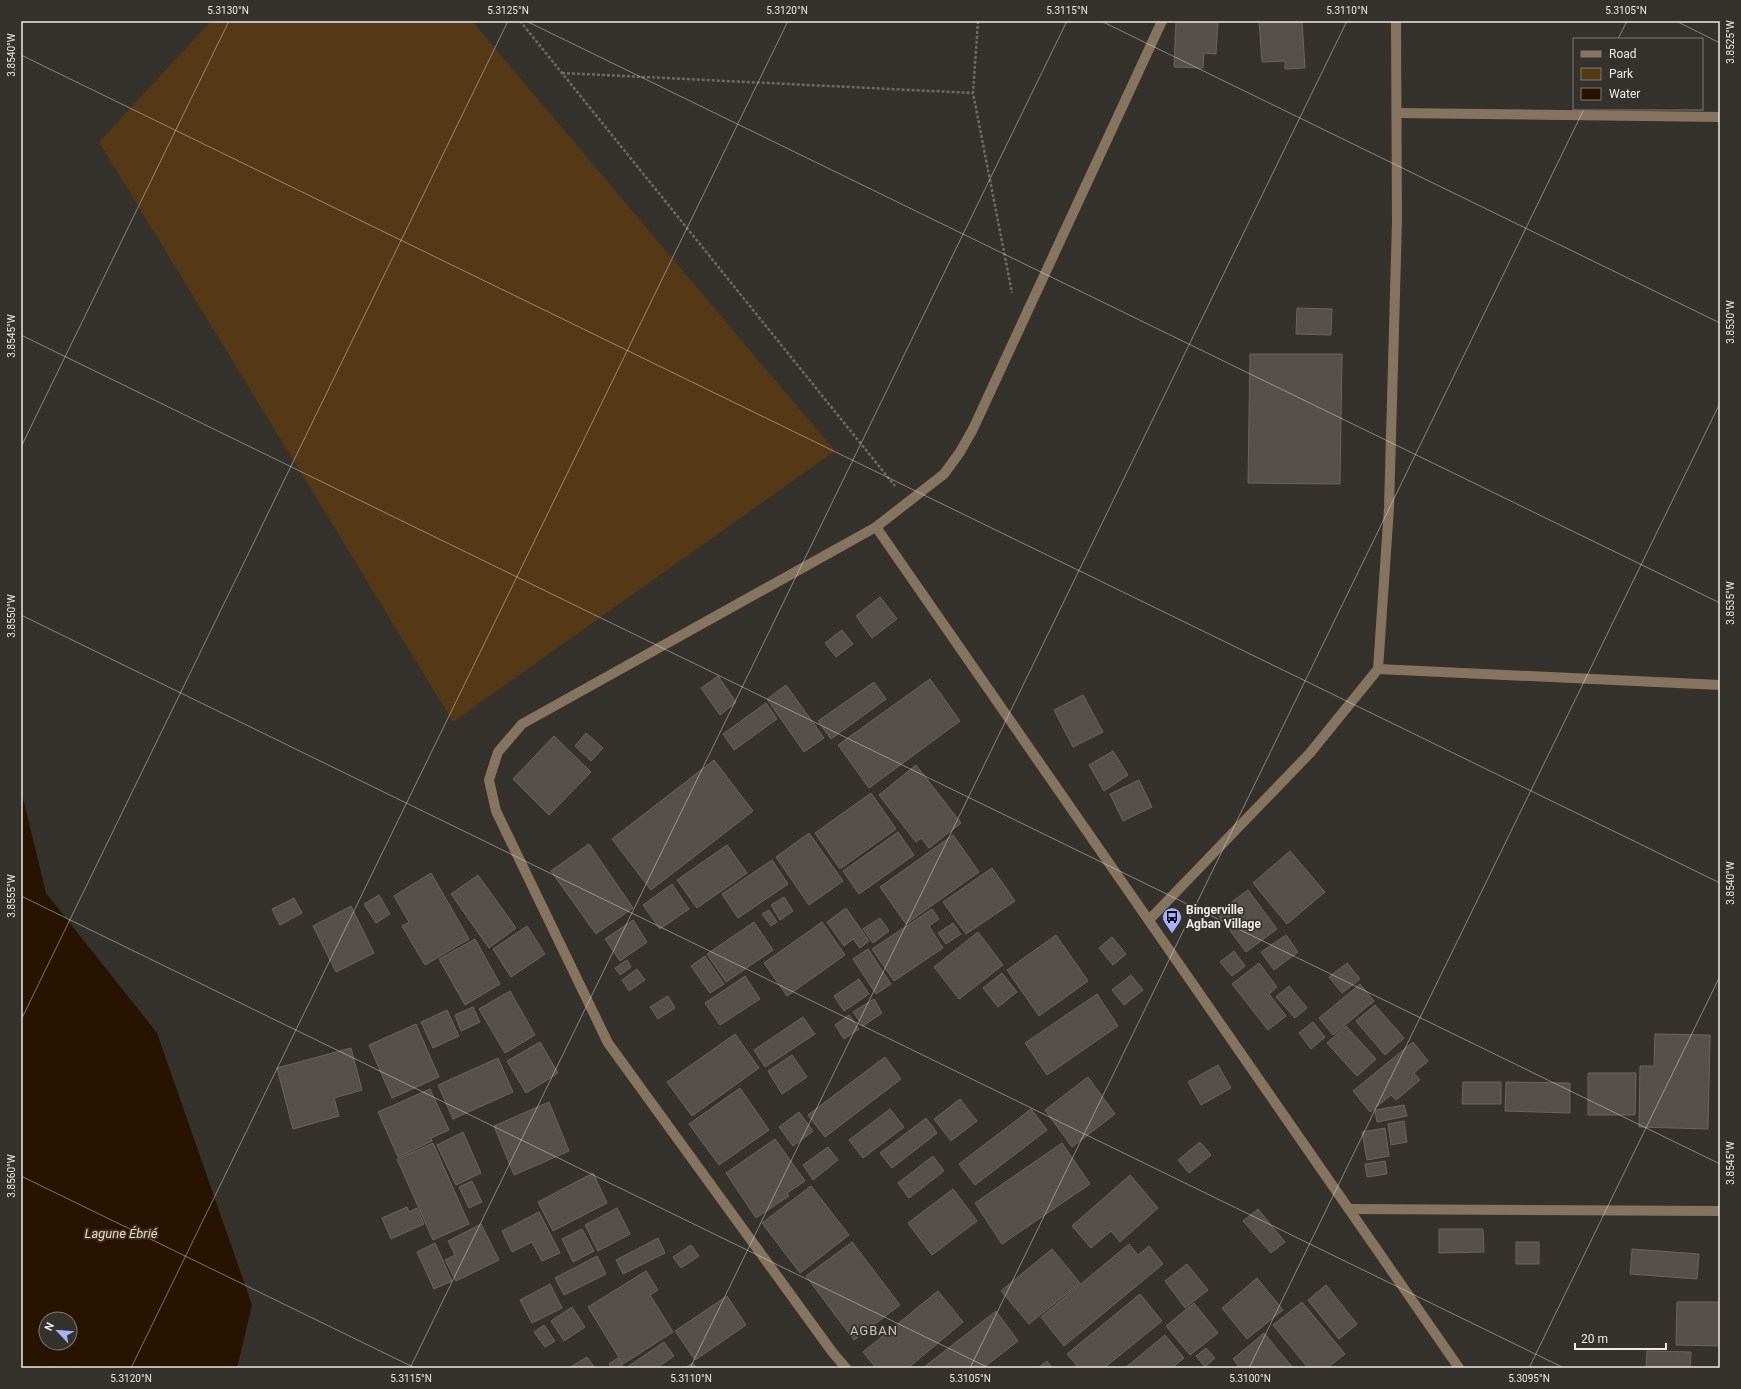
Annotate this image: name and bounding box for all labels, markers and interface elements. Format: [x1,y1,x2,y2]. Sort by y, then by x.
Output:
text: 5.3130°N [207,5,249,16]
text: 5.3125°N [487,5,529,16]
text: 5.3120°N [766,5,808,16]
text: 5.3115°N [1046,5,1088,16]
text: 5.3110°N [1326,5,1368,16]
text: 5.3105°N [1605,5,1647,16]
text: 3.8525°W [1725,20,1736,64]
text: 3.8540°W [6,33,17,77]
legend [1573,38,1703,110]
text: Road [1609,47,1637,61]
text: Park [1609,67,1634,81]
text: Water [1609,87,1640,101]
text: 3.8530°W [1725,300,1736,344]
text: 3.8545°W [6,314,17,358]
text: 3.8535°W [1725,581,1736,625]
text: 3.8550°W [6,594,17,638]
text: 3.8540°W [1725,861,1736,905]
text: 3.8555°W [6,874,17,918]
place label: Bingerville Agban Village [1186,903,1261,931]
bus stop icon: Bingerville Agban Village [1161,906,1183,934]
text: 3.8545°W [1725,1141,1736,1185]
text: 3.8560°W [6,1154,17,1198]
water label: Lagune Ébrié [85,1226,158,1241]
north arrow [38,1311,78,1351]
text: N [42,1320,57,1333]
district label: AGBAN [850,1323,898,1338]
scale bar [1575,1325,1666,1351]
text: 20 m [1581,1332,1608,1346]
text: 5.3120°N [110,1373,152,1384]
text: 5.3115°N [390,1373,432,1384]
text: 5.3110°N [670,1373,712,1384]
text: 5.3105°N [949,1373,991,1384]
text: 5.3100°N [1229,1373,1271,1384]
text: 5.3095°N [1508,1373,1550,1384]

